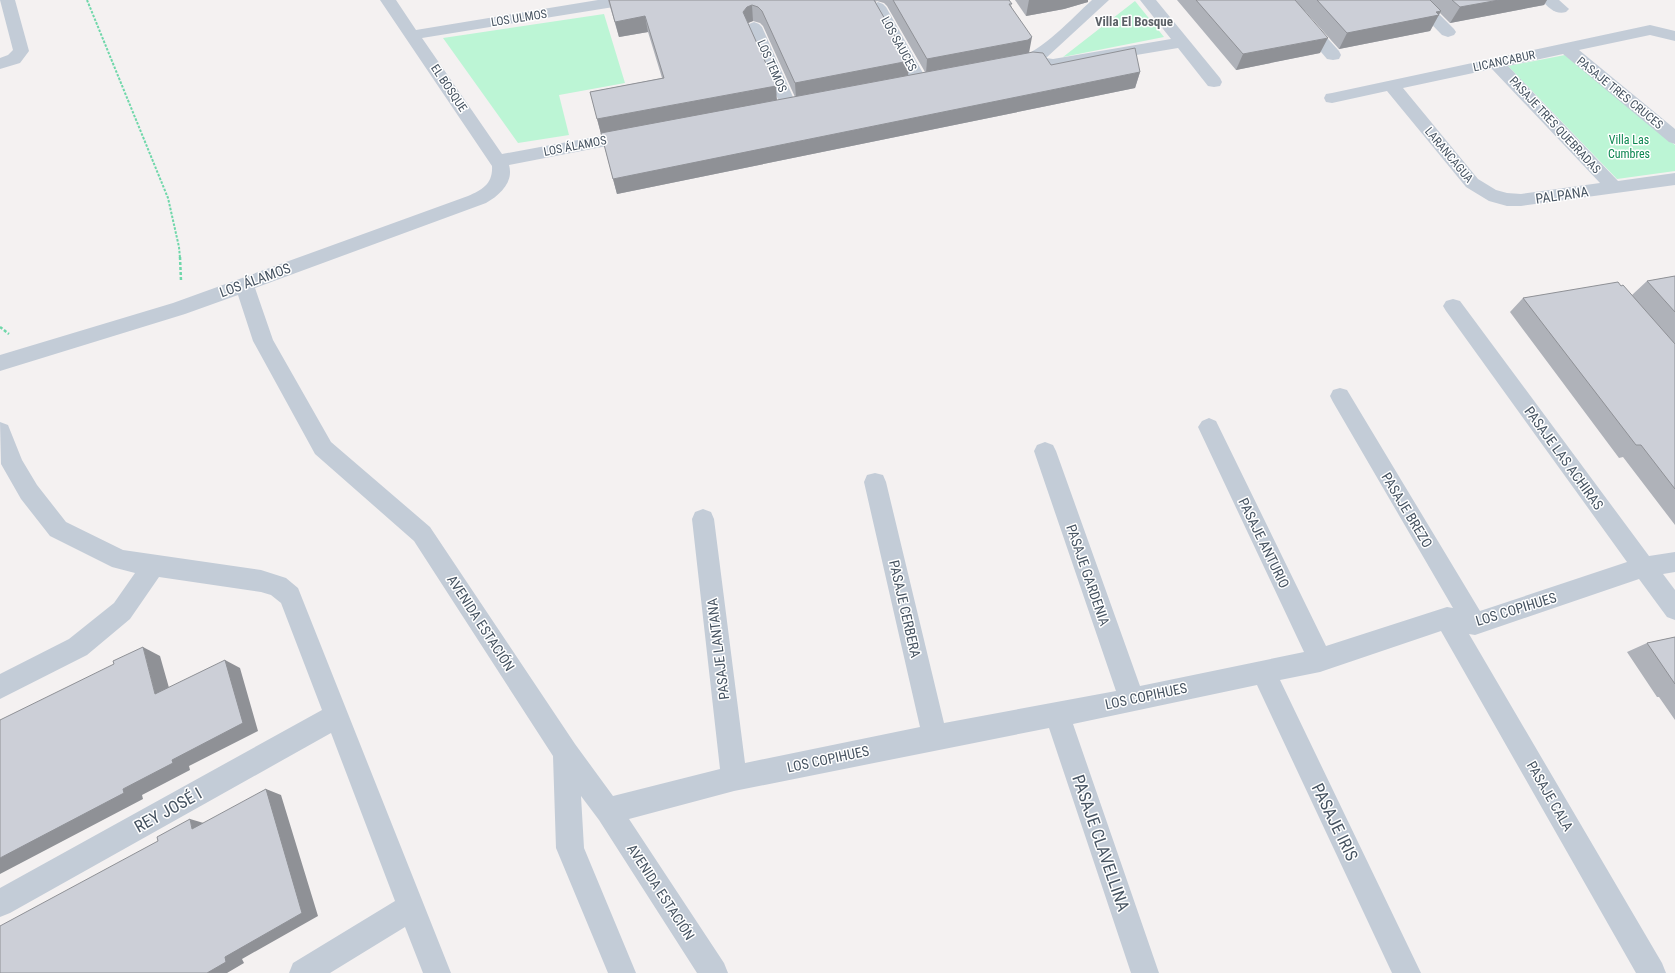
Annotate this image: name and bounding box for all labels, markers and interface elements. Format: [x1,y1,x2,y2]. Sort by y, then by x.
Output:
street label: LOS ULMOS [490,7,548,29]
street label: LOS SAUCES [878,14,920,74]
district label: Villa El Bosque [1095,14,1173,29]
street label: LOS TEMOS [754,38,790,94]
street label: LICANCABUR [1472,47,1537,74]
street label: PASAJE TRES CRUCES [1574,54,1666,132]
street label: EL BOSQUE [428,62,470,114]
street label: PASAJE TRES QUEBRADAS [1506,74,1604,176]
street label: LARANCAGUA [1422,125,1476,186]
street label: LOS ÁLAMOS [542,132,608,159]
park label: Villa Las Cumbres [1608,133,1650,161]
street label: PALPANA [1534,183,1590,207]
street label: LOS ÁLAMOS [217,259,293,300]
street label: PASAJE LAS ACHIRAS [1521,403,1607,513]
street label: PASAJE BREZO [1378,470,1436,550]
street label: PASAJE ANTURIO [1235,495,1293,591]
street label: PASAJE GARDENIA [1063,522,1113,628]
street label: PASAJE CERBERA [886,559,924,659]
street label: AVENIDA ESTACIÓN [444,572,519,674]
street label: LOS COPIHUES [1474,589,1558,629]
street label: PASAJE LANTANA [704,597,732,701]
street label: LOS COPIHUES [1104,679,1188,713]
street label: LOS COPIHUES [786,742,870,776]
street label: PASAJE CALA [1524,758,1576,834]
street label: PASAJE CLAVELLINA [1068,772,1134,914]
street label: PASAJE IRIS [1308,780,1362,864]
street label: REY JOSÉ I [131,783,205,837]
street label: AVENIDA ESTACIÓN [624,841,699,943]

